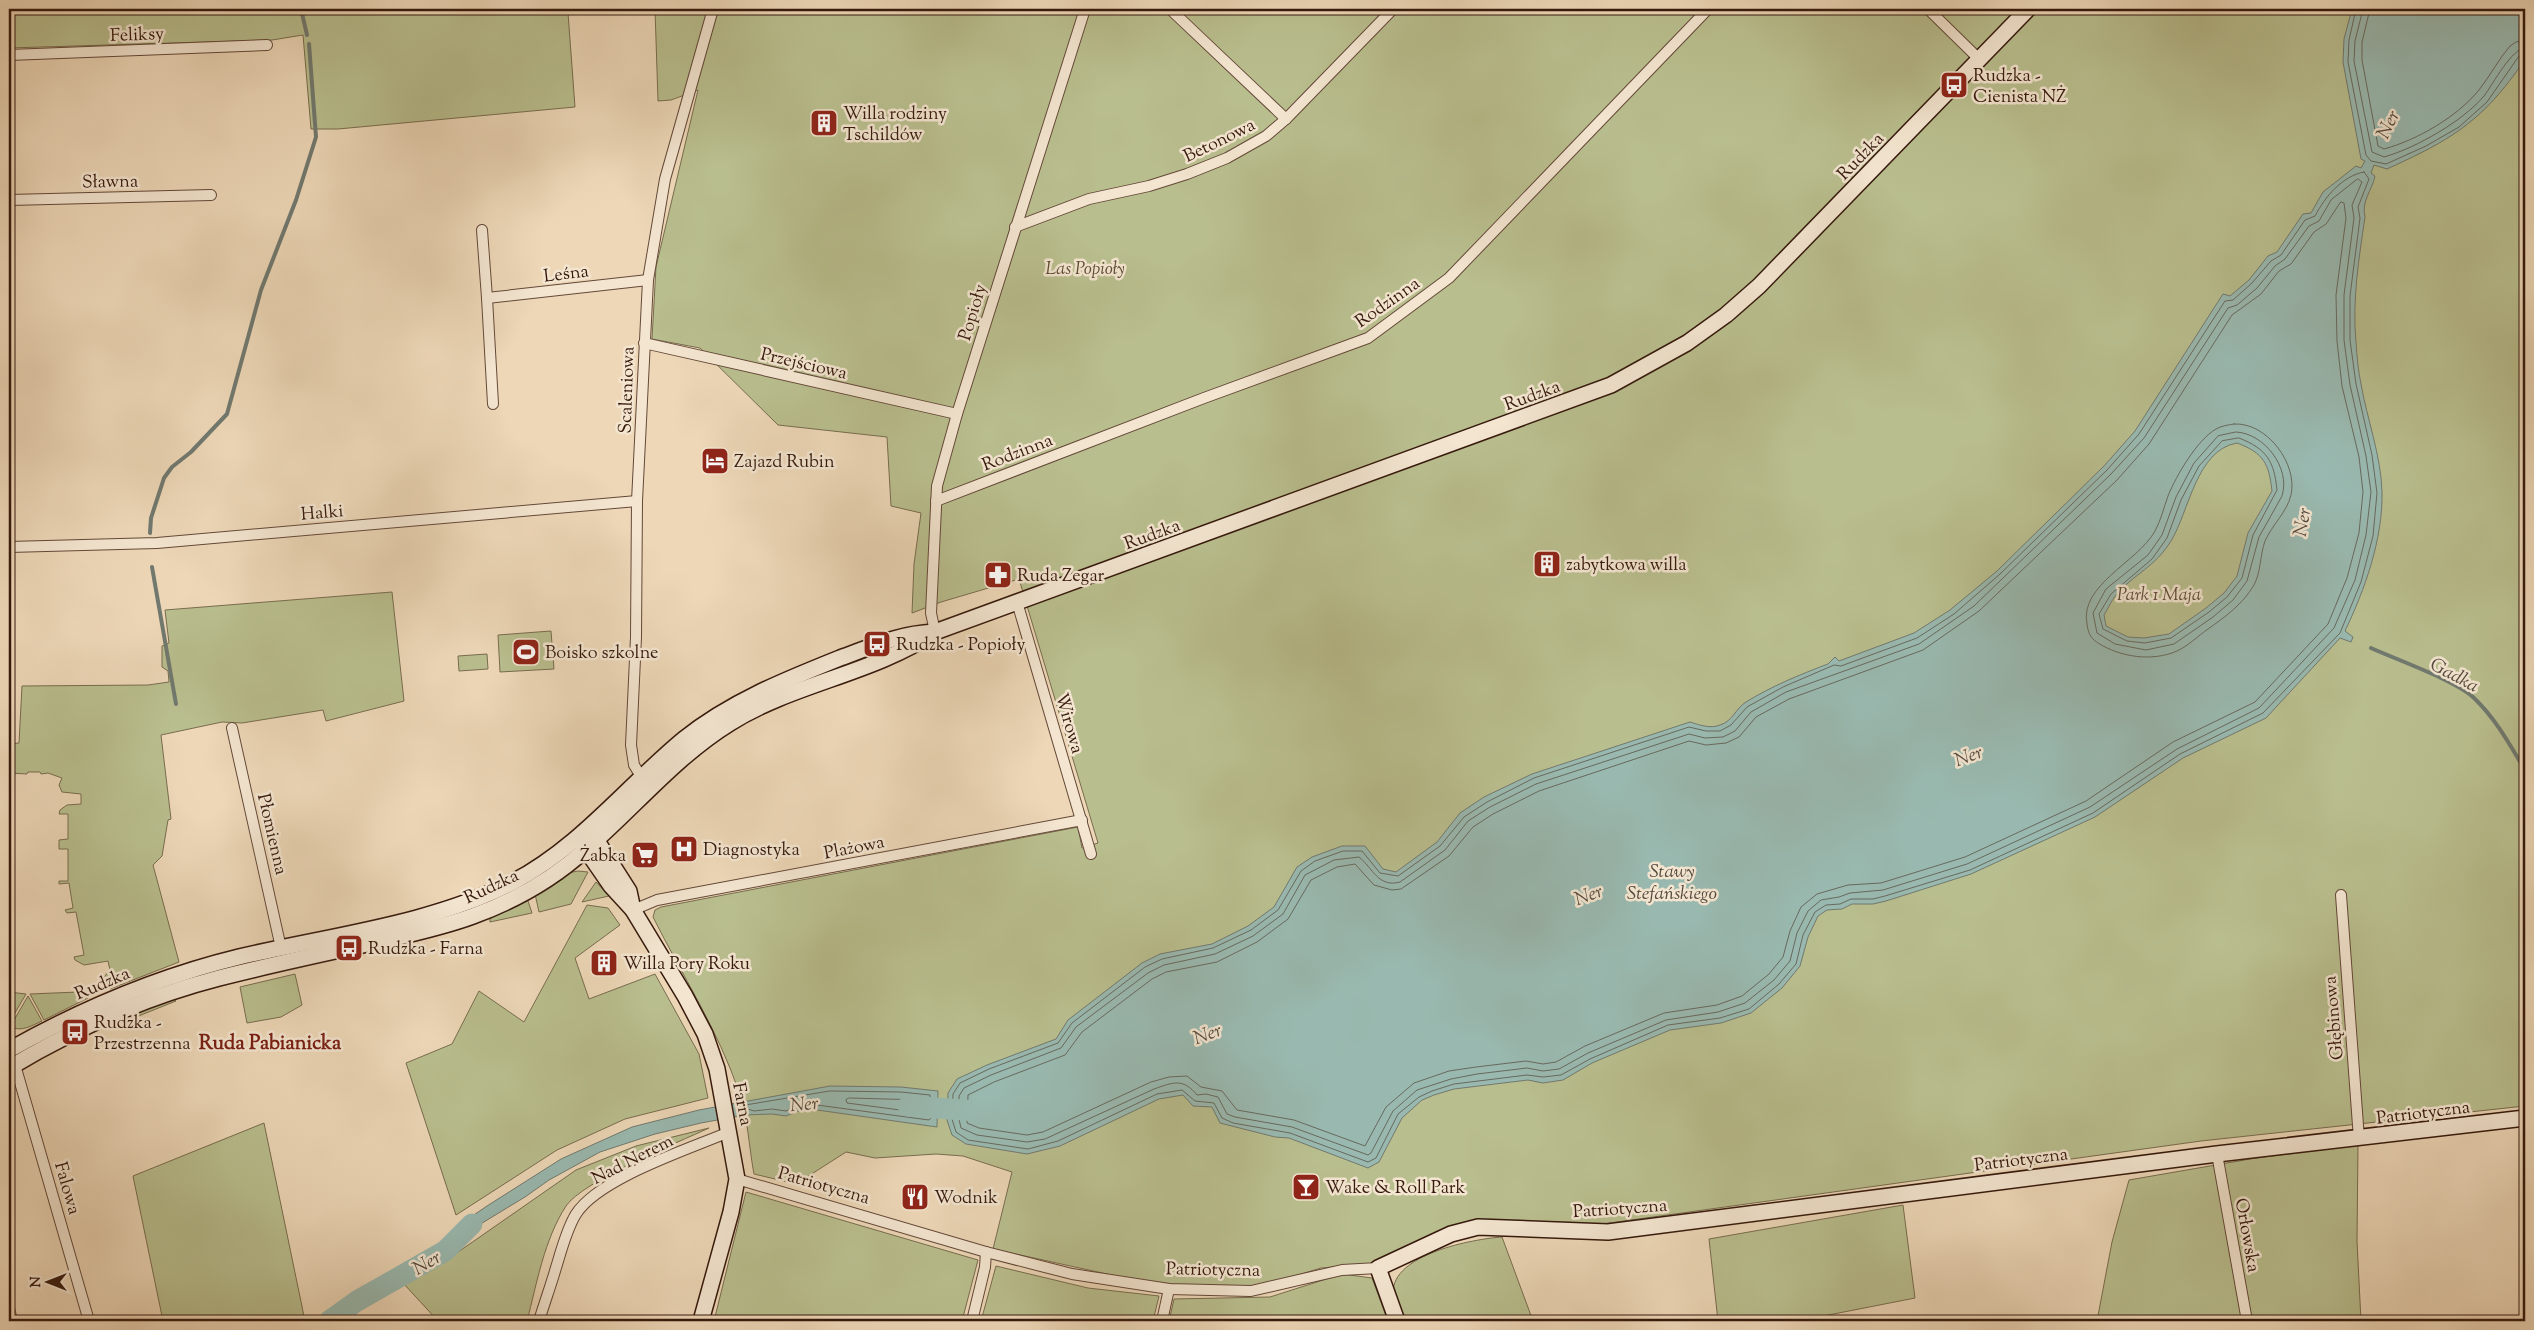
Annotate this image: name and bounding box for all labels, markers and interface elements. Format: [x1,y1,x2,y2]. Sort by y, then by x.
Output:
street label: Feliksy [110,22,165,50]
place label: Rudzka - Cienista NŻ [1973,64,2066,111]
bus stop icon: Rudzka - Cienista NŻ [1939,70,1969,100]
place label: Willa rodziny Tschildów [843,102,947,149]
water label: Ner [2371,106,2408,144]
building icon: Willa rodziny Tschildów [809,108,839,138]
street label: Betonowa [1179,113,1260,170]
street label: Rudzka [1832,128,1891,187]
street label: Sławna [82,170,138,196]
park label: Las Popioły [1045,257,1125,283]
street label: Leśna [542,259,590,291]
street label: Rodzinna [1350,272,1426,335]
street label: Popioły [953,281,995,344]
street label: Przejściowa [758,342,849,388]
street label: Scaleniowa [613,346,643,434]
street label: Rudzka [1501,375,1564,419]
street label: Rodzinna [979,428,1057,479]
hotel icon: Zajazd Rubin [700,446,730,476]
place label: Zajazd Rubin [734,450,835,476]
street label: Halki [300,499,345,529]
water label: Ner [2288,506,2319,539]
street label: Rudzka [1121,514,1184,558]
building icon: zabytkowa willa [1532,549,1562,579]
place label: zabytkowa willa [1566,553,1687,579]
pharmacy icon: Ruda Zegar [983,560,1013,590]
place label: Ruda Zegar [1017,564,1104,590]
park label: Park 1 Maja [2117,583,2201,609]
bus stop icon: Rudzka - Popioły [862,629,892,659]
place label: Rudzka - Popioły [896,633,1026,659]
sports icon: Boisko szkolne [511,637,541,667]
place label: Boisko szkolne [545,641,659,667]
water label: Gadka [2424,652,2483,700]
street label: Wirowa [1047,690,1089,757]
water label: Ner [1951,740,1987,775]
street label: Płomienna [249,791,293,878]
street label: Plażowa [822,830,887,868]
hospital icon: Diagnostyka [669,834,699,864]
place label: Diagnostyka [703,838,800,864]
supermarket icon: Żabka [630,840,660,870]
place label: Żabka [580,844,626,870]
water label: Stawy Stefańskiego [1627,859,1717,908]
street label: Rudzka [460,864,524,912]
water label: Ner [1571,879,1607,914]
bus stop icon: Rudzka - Farna [334,933,364,963]
place label: Rudzka - Farna [368,937,483,963]
building icon: Willa Pory Roku [589,948,619,978]
place label: Willa Pory Roku [623,952,750,978]
street label: Rudzka [71,962,134,1008]
street label: Głębinowa [2318,975,2352,1061]
place label: Rudzka - Przestrzenna [94,1011,191,1058]
bus stop icon: Rudzka - Przestrzenna [60,1017,90,1047]
water label: Ner [1190,1018,1226,1053]
district label: Ruda Pabianicka [199,1030,342,1059]
street label: Farna [724,1081,758,1128]
water label: Ner [789,1091,820,1120]
street label: Patriotyczna [2375,1095,2472,1133]
street label: Nad Nerem [587,1129,678,1193]
street label: Patriotyczna [1973,1142,2070,1180]
street label: Falowa [46,1159,86,1218]
street label: Patriotyczna [775,1161,872,1212]
bar icon: Wake & Roll Park [1291,1172,1321,1202]
place label: Wake & Roll Park [1325,1176,1465,1202]
restaurant icon: Wodnik [900,1182,930,1212]
place label: Wodnik [934,1186,998,1212]
street label: Patriotyczna [1572,1194,1668,1226]
street label: Orłowska [2227,1196,2265,1274]
water label: Ner [408,1245,447,1283]
street label: Patriotyczna [1166,1257,1260,1285]
north arrow [22,1258,72,1308]
text: N [27,1276,47,1288]

